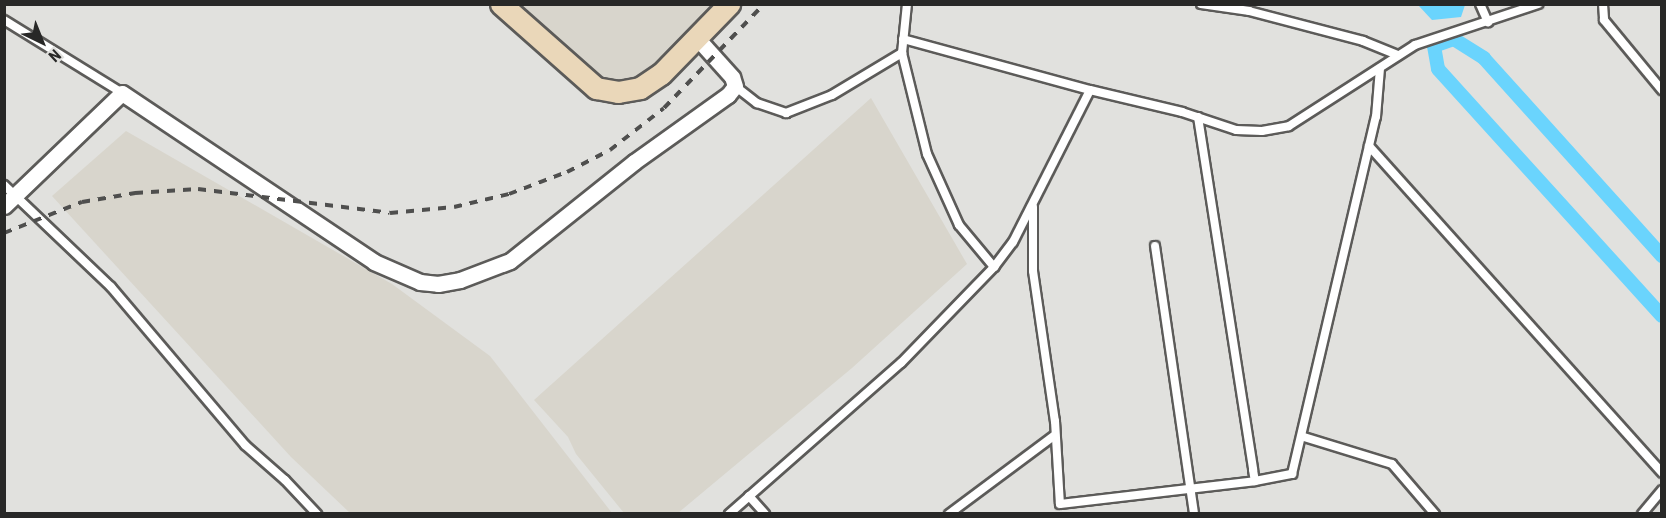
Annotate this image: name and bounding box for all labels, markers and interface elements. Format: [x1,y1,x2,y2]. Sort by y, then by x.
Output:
north arrow [12,12,72,72]
text: N [45,45,65,66]

